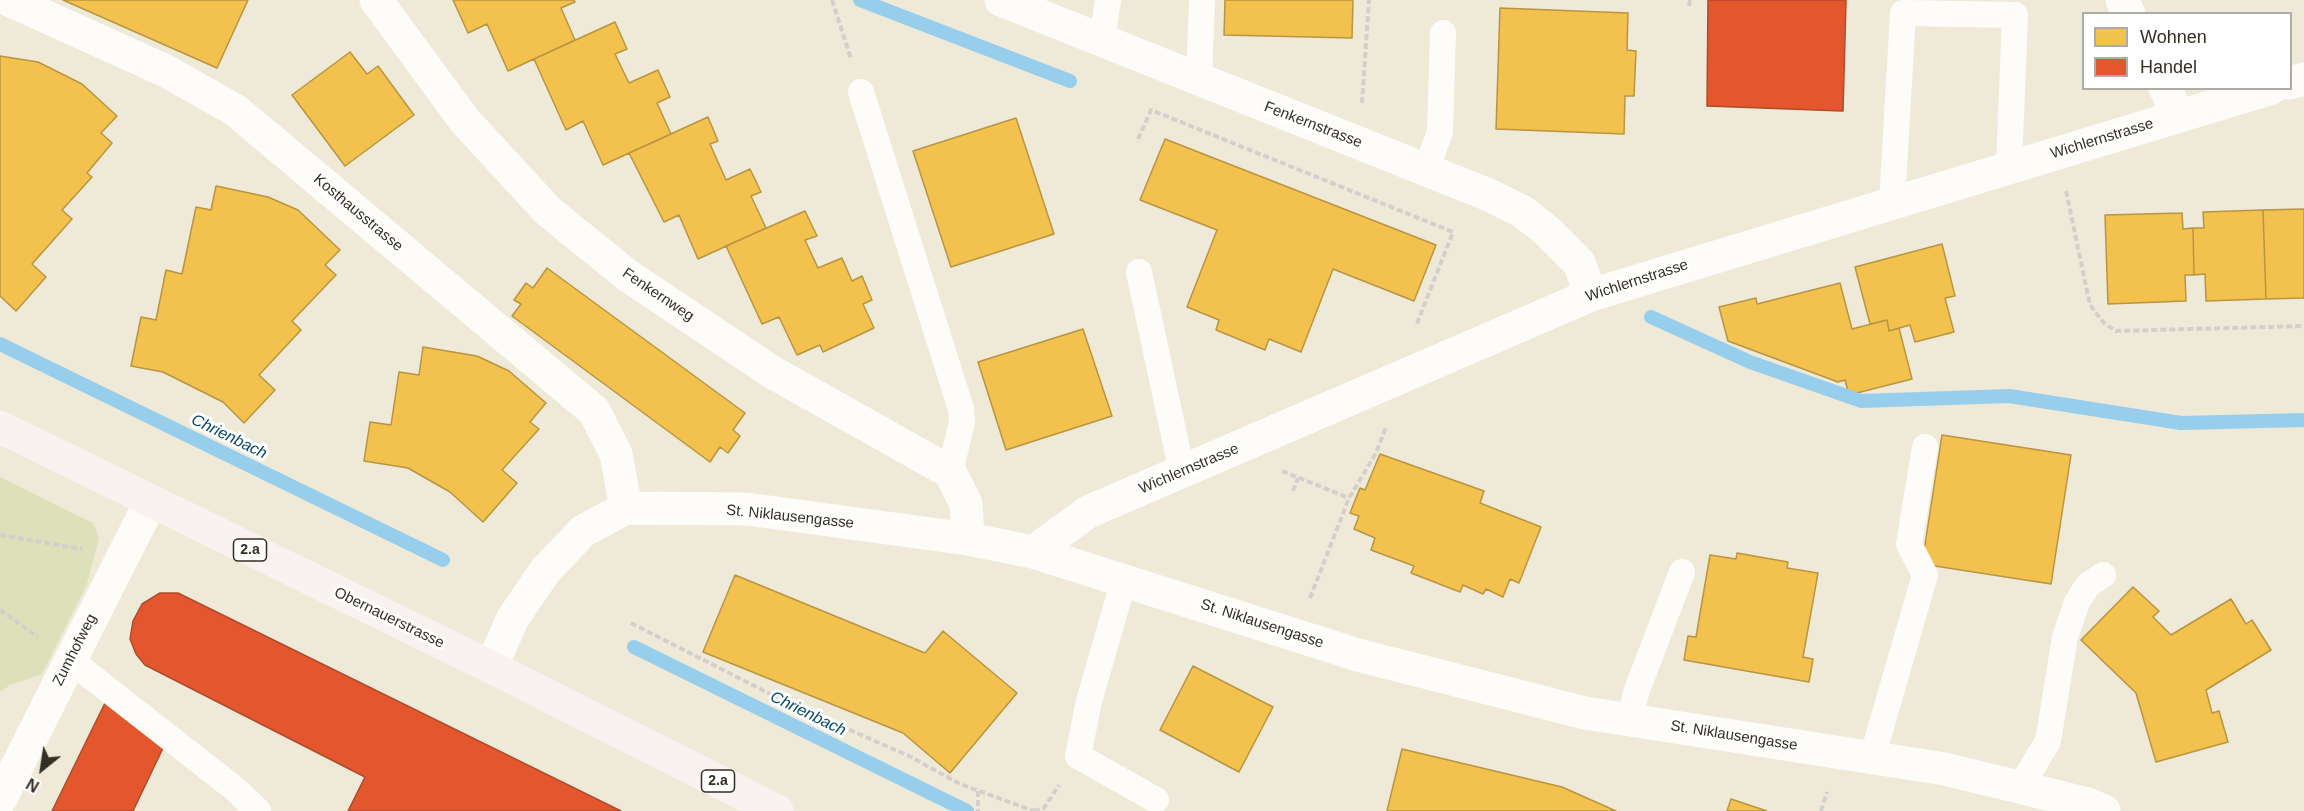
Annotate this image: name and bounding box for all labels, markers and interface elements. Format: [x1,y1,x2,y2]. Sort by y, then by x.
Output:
legend [2082,12,2292,90]
text: Wohnen [2140,27,2207,47]
text: Handel [2140,57,2197,77]
street label: Fenkernstrasse [1262,98,1364,152]
street label: Wichlernstrasse [2048,115,2156,163]
street label: Kosthausstrasse [310,170,406,256]
street label: Wichlernstrasse [1583,256,1691,306]
street label: Fenkernweg [619,264,697,326]
water label: Chrienbach [188,410,270,464]
street label: Wichlernstrasse [1136,440,1242,498]
street label: St. Niklausengasse [725,501,855,533]
road number: 2.a [234,539,266,561]
street label: Obernauerstrasse [331,584,447,652]
street label: St. Niklausengasse [1198,596,1326,652]
street label: Zumhofweg [49,611,101,689]
water label: Chrienbach [767,687,849,741]
street label: St. Niklausengasse [1669,717,1799,755]
north arrow [12,739,72,799]
road number: 2.a [702,770,734,792]
text: N [23,775,42,795]

